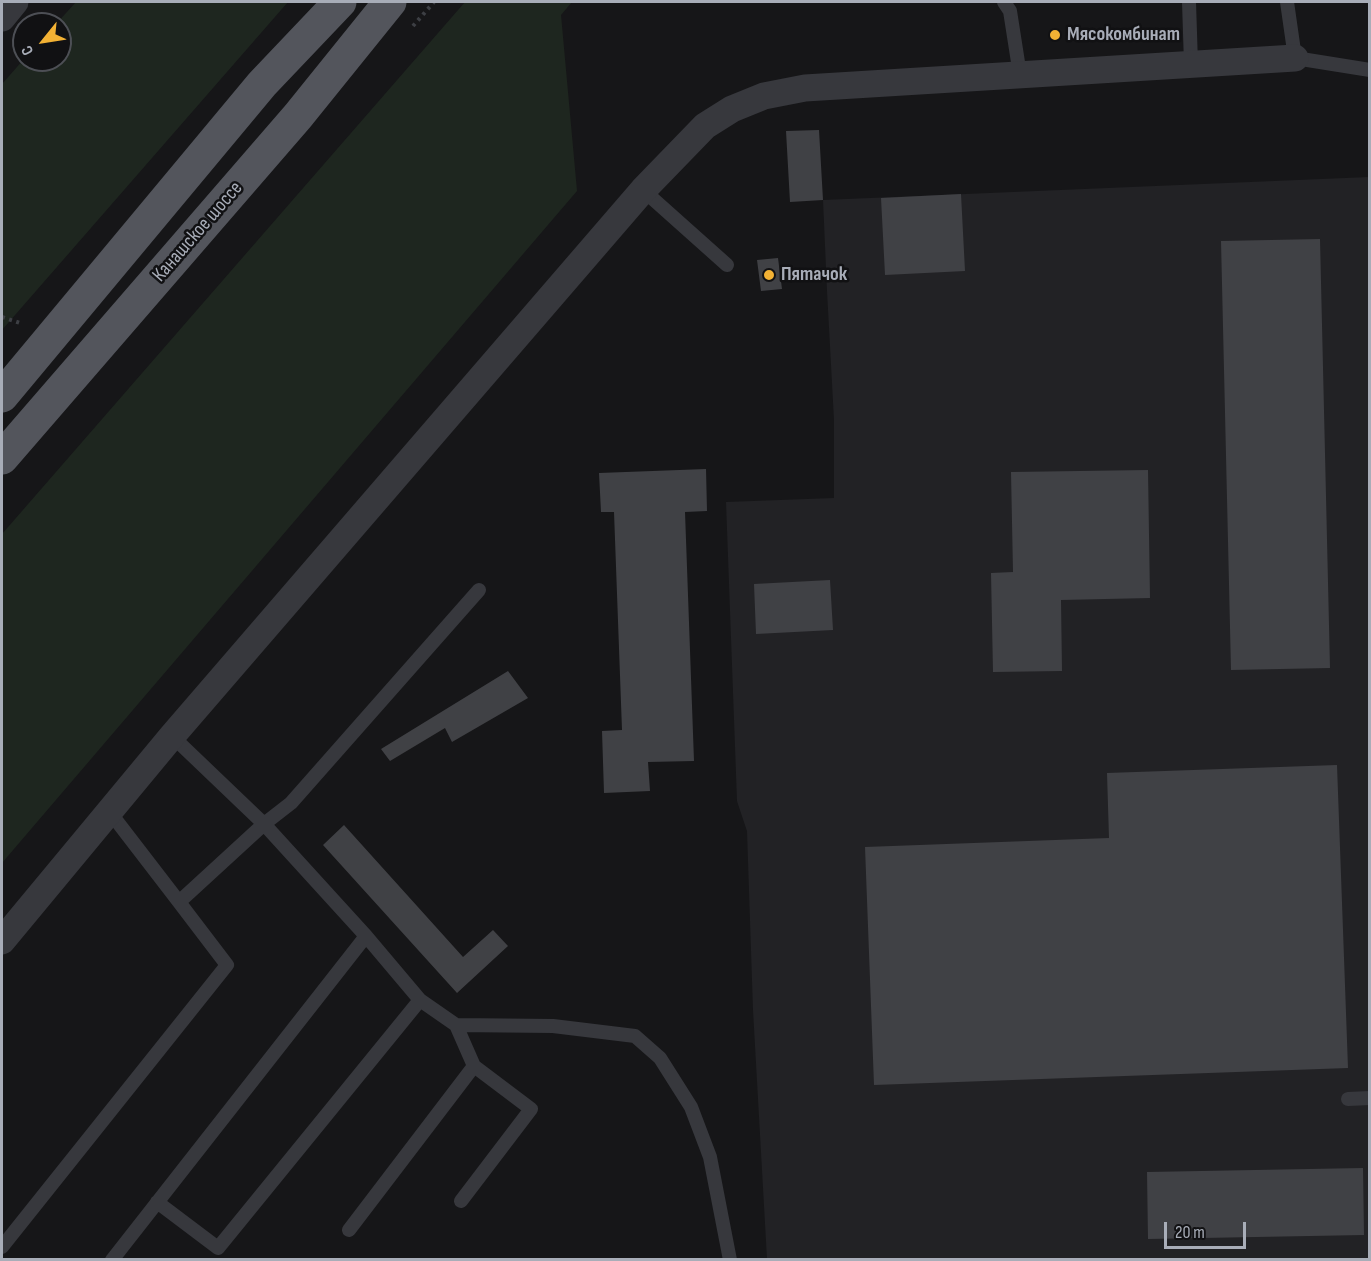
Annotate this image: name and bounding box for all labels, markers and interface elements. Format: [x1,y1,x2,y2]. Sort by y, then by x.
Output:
north arrow [12,12,72,72]
place label: Мясокомбинат [1067,23,1180,47]
marker: Мясокомбинат [1048,28,1062,42]
text: С [17,42,38,59]
street label: Канашское шоссе [148,177,248,287]
place label: Пятачок [781,263,847,287]
marker: Пятачок [762,268,776,282]
scale bar [1167,1210,1250,1248]
text: 20 m [1175,1222,1205,1243]

